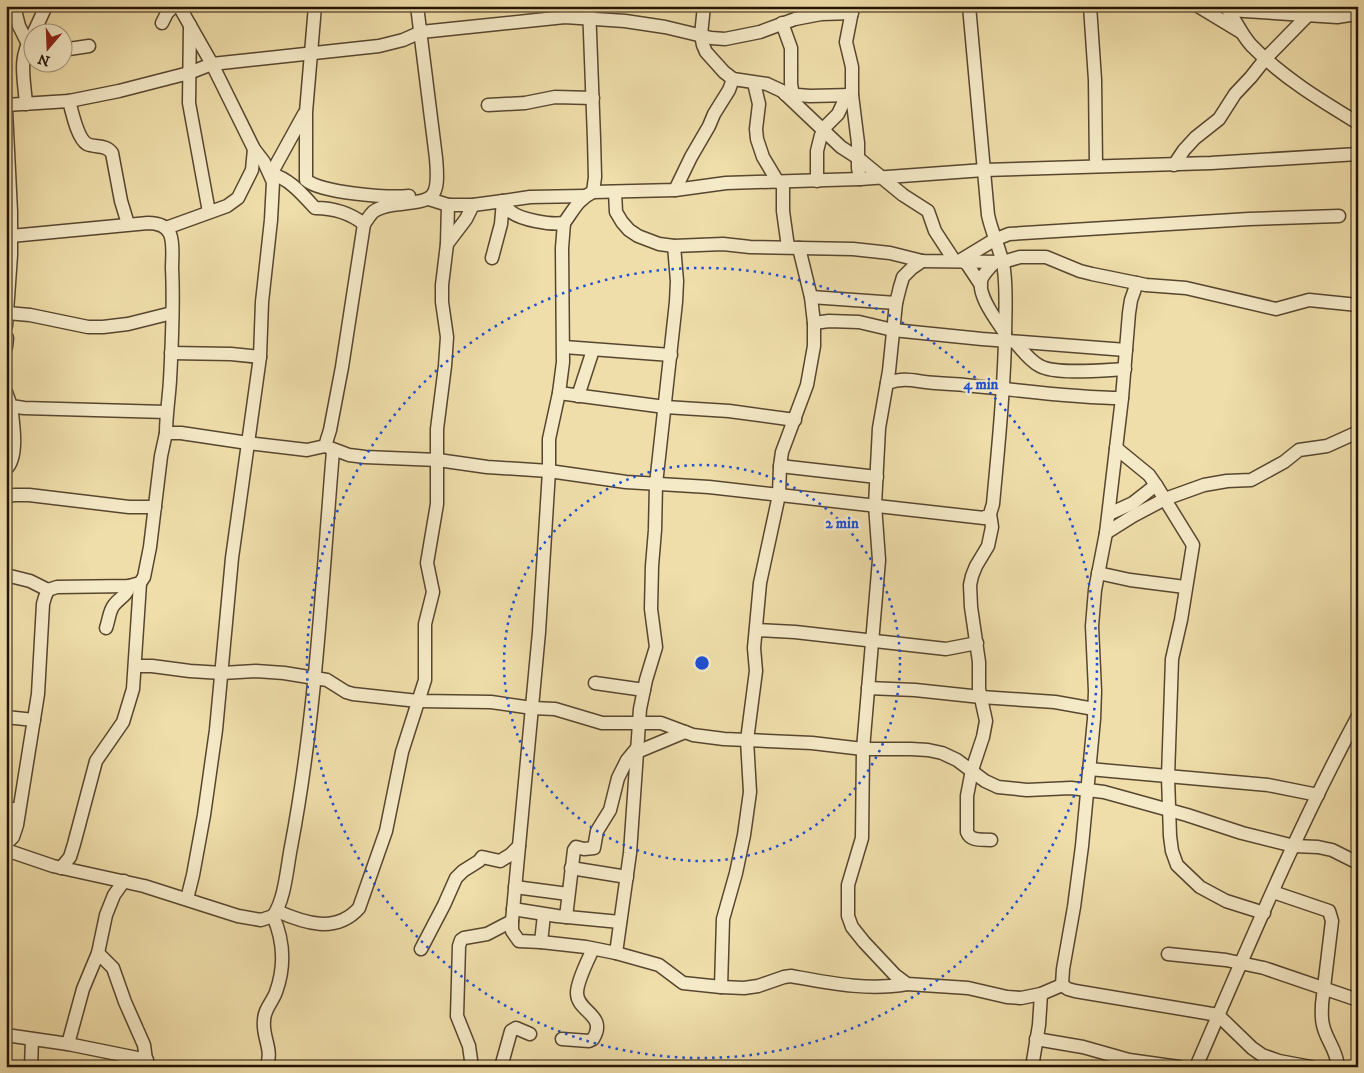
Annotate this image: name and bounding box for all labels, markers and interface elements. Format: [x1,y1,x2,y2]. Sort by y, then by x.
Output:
north arrow [22,22,72,72]
text: N [35,49,52,70]
text: 4 min [963,375,999,394]
text: 2 min [825,514,859,533]
centre of rings [693,654,711,672]

